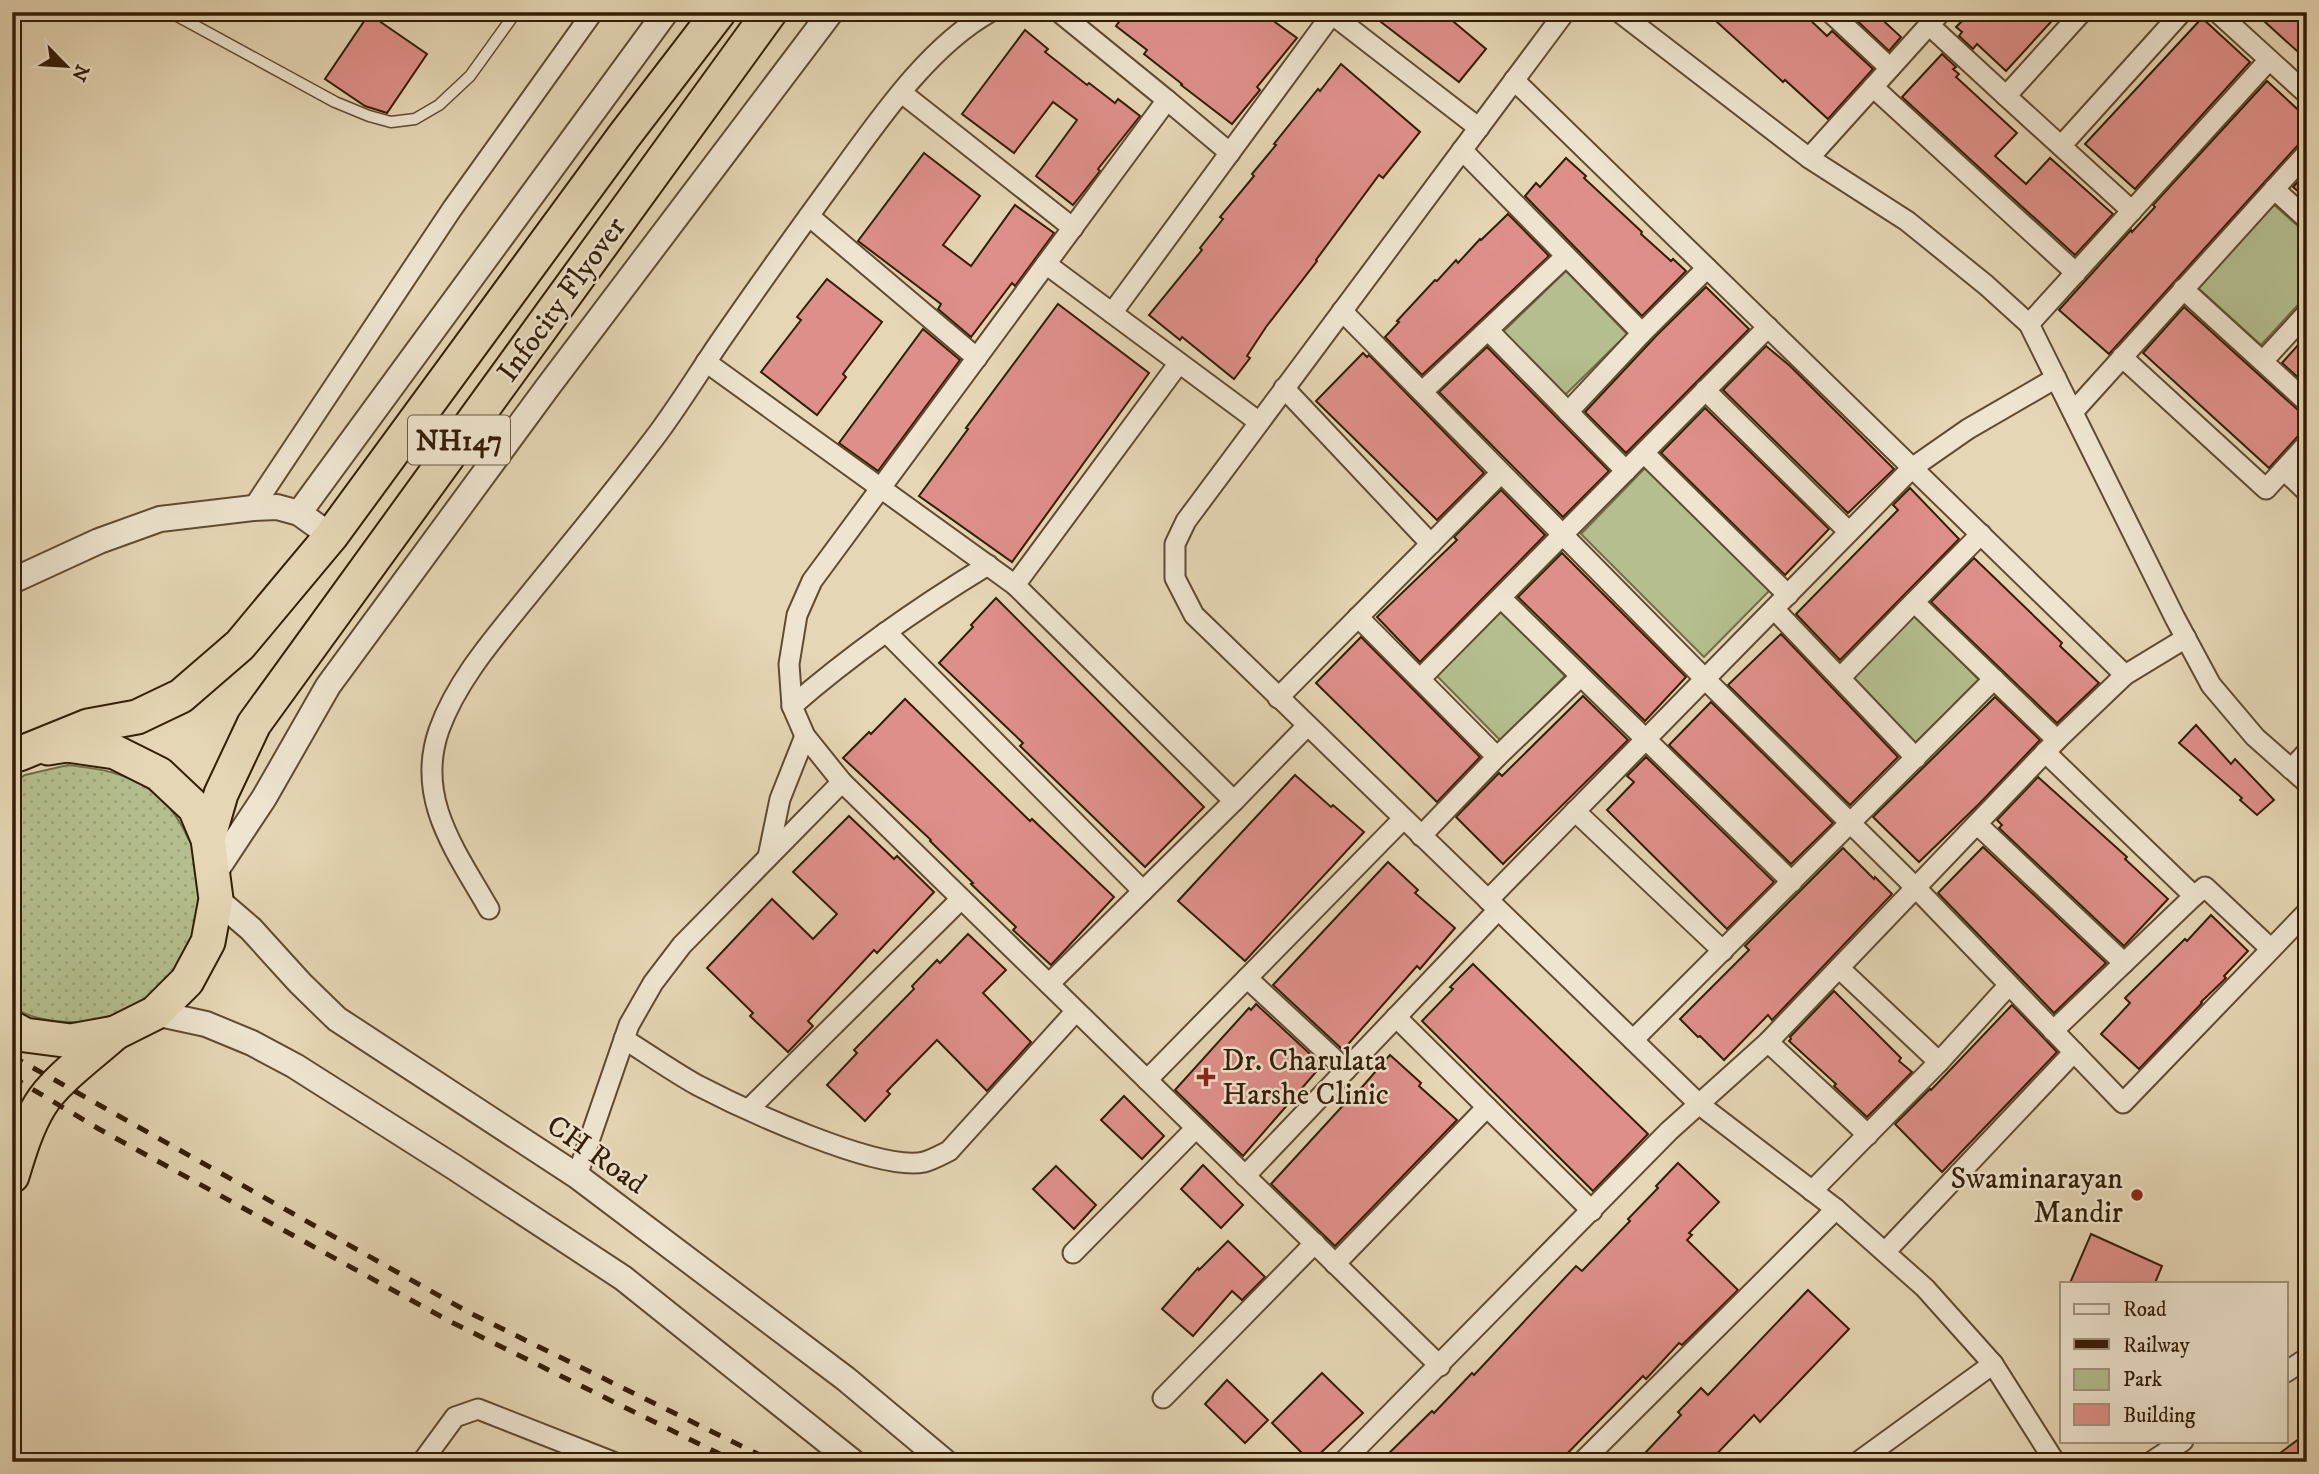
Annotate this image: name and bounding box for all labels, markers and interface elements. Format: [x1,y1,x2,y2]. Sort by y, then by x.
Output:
north arrow [32,32,102,102]
text: N [66,61,94,85]
street label: Infocity Flyover [490,210,635,390]
road number: NH147 [408,416,510,464]
place label: Dr. Charulata Harshe Clinic [1222,1043,1389,1114]
marker: Dr. Charulata Harshe Clinic [1196,1067,1216,1087]
street label: CH Road [539,1107,653,1203]
place label: Swaminarayan Mandir [1951,1161,2123,1232]
marker: Swaminarayan Mandir [2129,1187,2145,1203]
legend [2060,1282,2288,1442]
text: Road [2123,1297,2167,1323]
text: Railway [2123,1333,2191,1359]
text: Park [2123,1367,2163,1393]
text: Building [2123,1403,2196,1429]

